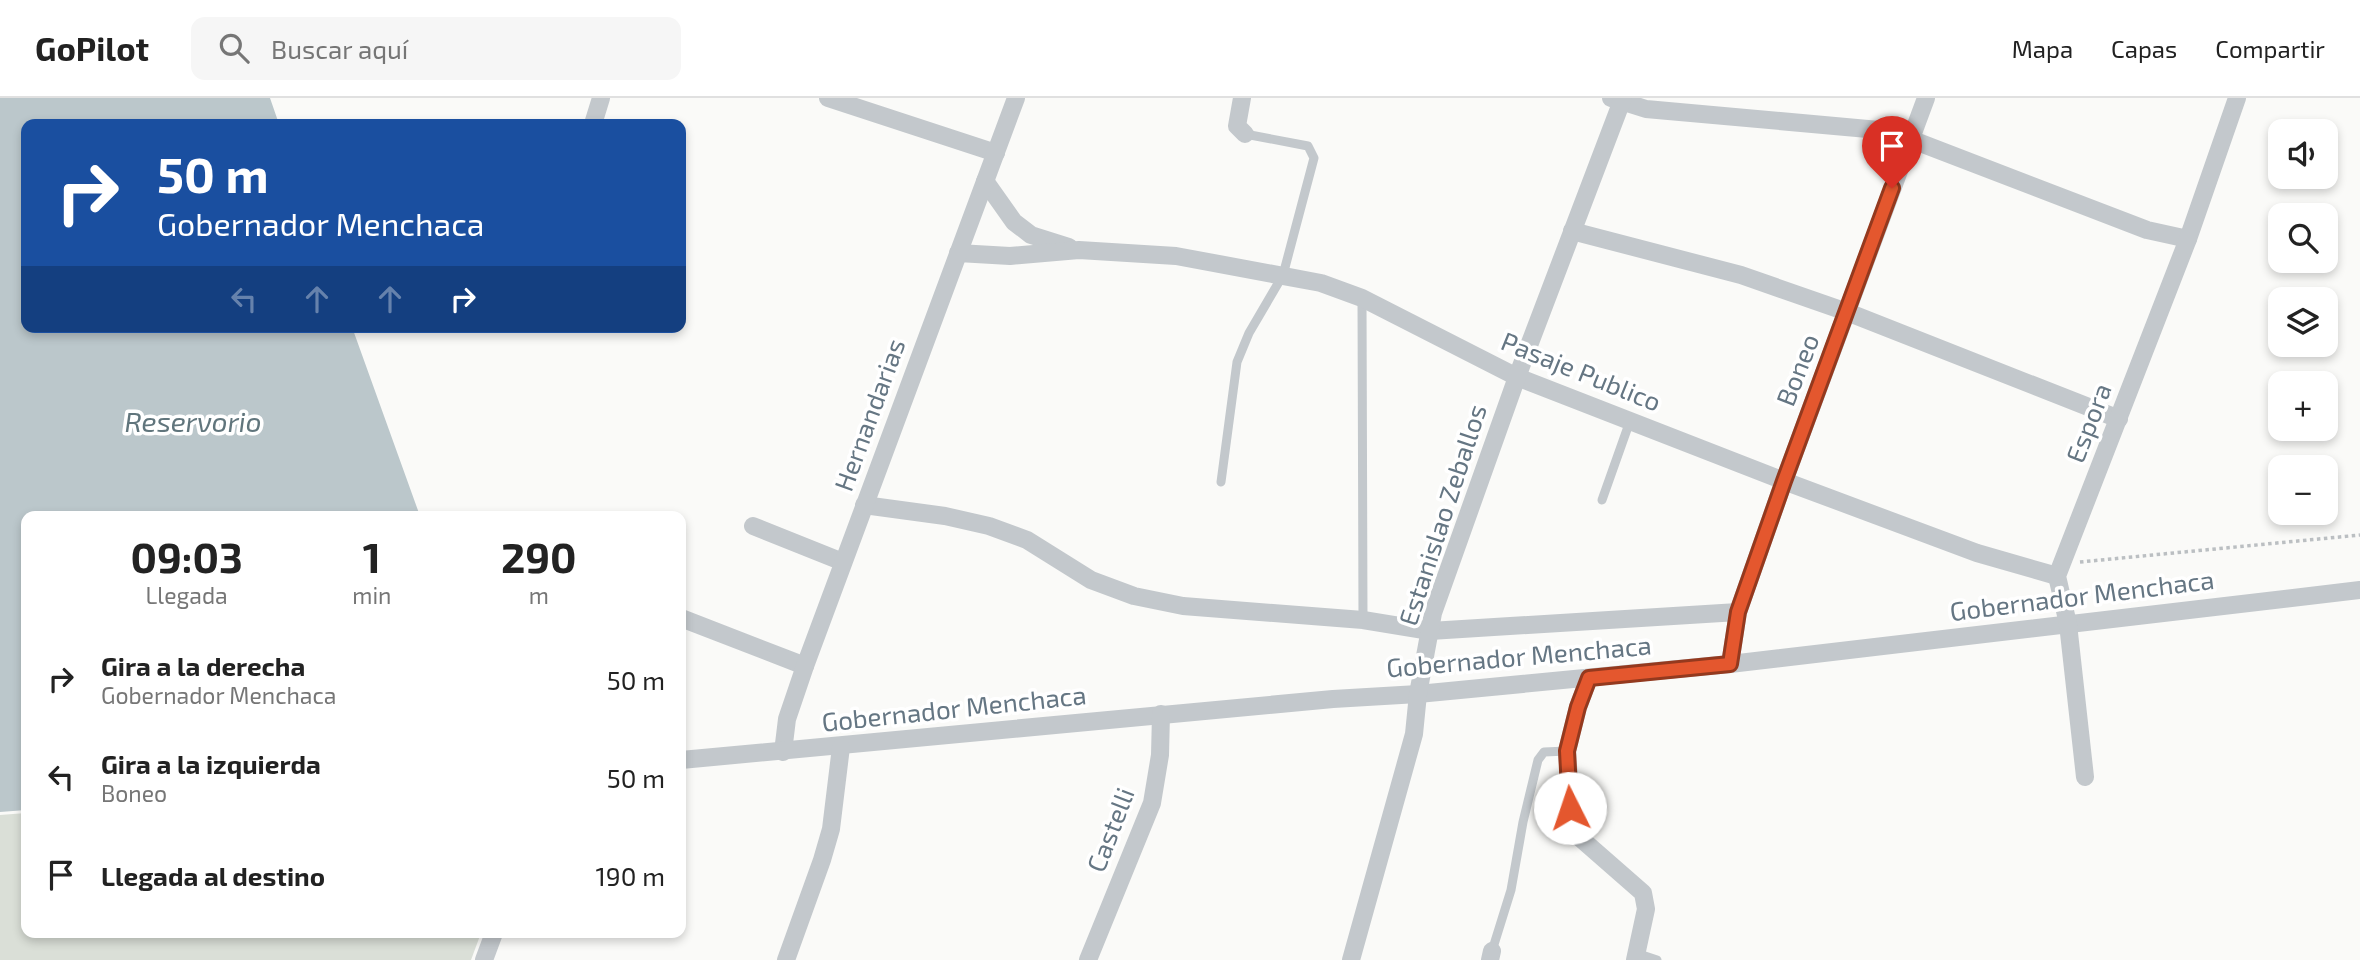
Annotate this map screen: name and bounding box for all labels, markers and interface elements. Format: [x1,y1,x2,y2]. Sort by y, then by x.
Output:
search box [191,17,681,80]
text: GoPilot [35,28,149,68]
icon: search [215,29,253,67]
text: Buscar aquí [271,33,408,64]
text: Mapa [2012,34,2073,63]
text: Capas [2111,34,2177,63]
text: Compartir [2215,34,2325,63]
pin [1862,116,1922,188]
map controls [2268,119,2338,525]
button: sound [2268,119,2338,189]
icon: arrive [1873,127,1911,165]
text: 50 m [157,144,269,203]
icon: right [42,147,133,238]
button: search [2268,203,2338,273]
text: Gobernador Menchaca [157,204,484,242]
icon: left [225,280,263,318]
icon: ahead [298,280,336,318]
icon: ahead [371,280,409,318]
icon: right [444,280,482,318]
button: layers [2268,287,2338,357]
street label: Pasaje Publico [1497,324,1666,417]
street label: Boneo [1769,329,1824,410]
street label: Hernandarias [827,334,910,495]
button: + [2268,371,2338,441]
street label: Espora [2058,378,2117,466]
street label: Estanislao Zeballos [1391,400,1492,629]
water label: Reservorio [124,404,262,438]
button: − [2268,455,2338,525]
text: 09:03 [130,531,243,581]
text: 1 [363,531,381,581]
text: 290 [501,531,577,581]
street label: Gobernador Menchaca [1948,563,2216,626]
text: Llegada [146,581,228,609]
text: min [352,581,391,609]
text: m [529,581,549,609]
street label: Gobernador Menchaca [1385,628,1653,683]
text: Gira a la derecha [101,650,305,681]
icon: right [42,660,80,698]
text: 50 m [607,664,665,695]
street label: Gobernador Menchaca [820,678,1088,737]
text: Gobernador Menchaca [101,681,336,709]
text: Gira a la izquierda [101,748,321,779]
icon: left [42,758,80,796]
text: 50 m [607,762,665,793]
position arrow [1533,771,1607,845]
text: Boneo [101,779,167,807]
street label: Castelli [1079,783,1140,876]
icon: arrive [42,856,80,894]
text: Llegada al destino [101,860,325,891]
text: 190 m [596,860,665,891]

